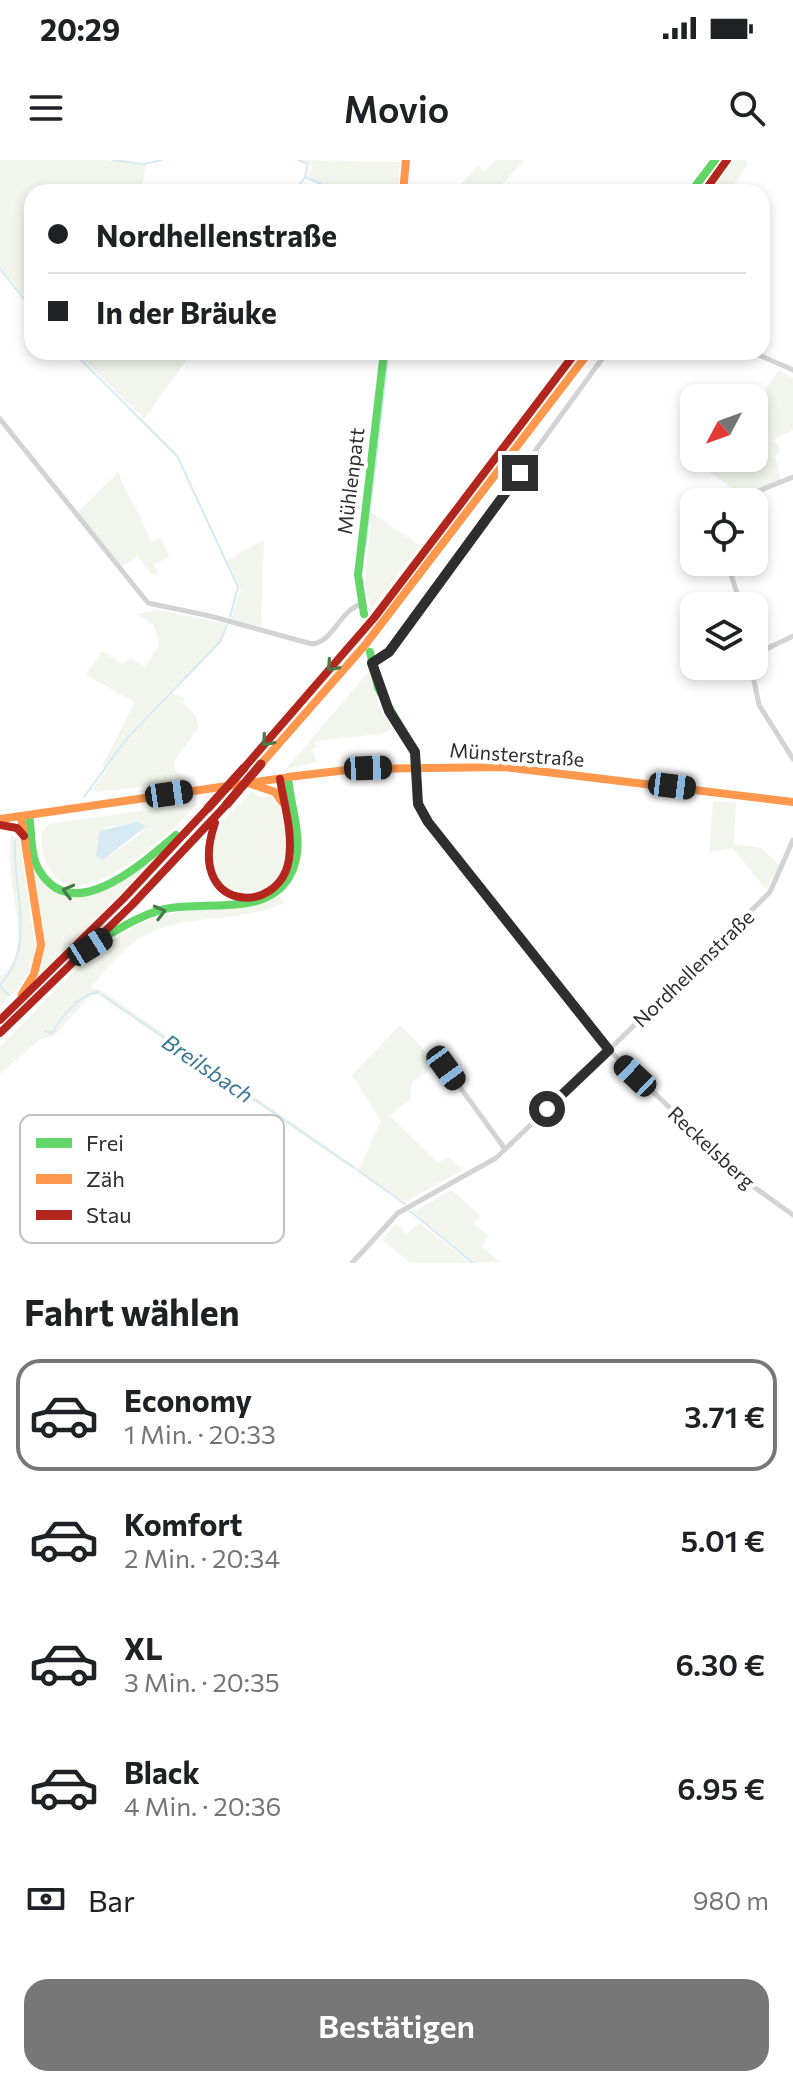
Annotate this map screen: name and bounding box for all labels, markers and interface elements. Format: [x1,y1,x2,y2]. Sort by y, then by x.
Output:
text: 20:29 [40,10,120,47]
icon: menu [24,86,68,130]
text: Movio [344,86,449,130]
icon: search [725,86,769,130]
text: Nordhellenstraße [96,216,337,253]
text: In der Bräuke [96,293,277,330]
north arrow [680,384,768,472]
map controls [680,384,768,680]
street label: Mühlenpatt [332,426,368,536]
route end [502,455,538,491]
button: locate [680,488,768,576]
button: layers [680,592,768,680]
one-way arrow [327,657,342,671]
one-way arrow [263,732,277,747]
street label: Münsterstraße [449,737,585,771]
car [344,755,392,781]
car [647,771,697,801]
car [144,779,194,809]
one-way arrow [62,883,76,900]
street label: Nordhellenstraße [628,904,758,1032]
one-way arrow [152,905,166,921]
car [63,924,117,970]
water label: Breilsbach [158,1028,258,1108]
car [422,1042,470,1094]
car [609,1051,661,1101]
route start [529,1091,565,1127]
street label: Reckelsberg [664,1101,760,1193]
legend [20,1115,284,1243]
text: Frei [86,1129,124,1156]
text: Zäh [86,1165,125,1192]
text: Stau [86,1201,132,1228]
text: Fahrt wählen [24,1289,240,1333]
icon: car [28,1379,100,1451]
text: Economy [124,1381,252,1418]
text: 3.71 € [684,1397,765,1434]
text: 1 Min. · 20:33 [124,1418,276,1449]
icon: car [28,1503,100,1575]
text: Komfort [124,1505,243,1542]
text: 5.01 € [681,1521,765,1558]
text: 2 Min. · 20:34 [124,1542,280,1573]
icon: car [28,1627,100,1699]
text: XL [124,1629,163,1666]
text: 6.30 € [675,1645,765,1682]
text: 3 Min. · 20:35 [124,1666,280,1697]
icon: car [28,1751,100,1823]
text: Black [124,1753,200,1790]
text: 6.95 € [677,1769,765,1806]
text: 4 Min. · 20:36 [124,1790,281,1821]
icon: cash [24,1877,68,1921]
text: Bar [88,1881,135,1918]
text: 980 m [693,1884,769,1915]
button: Bestätigen [24,1979,769,2071]

